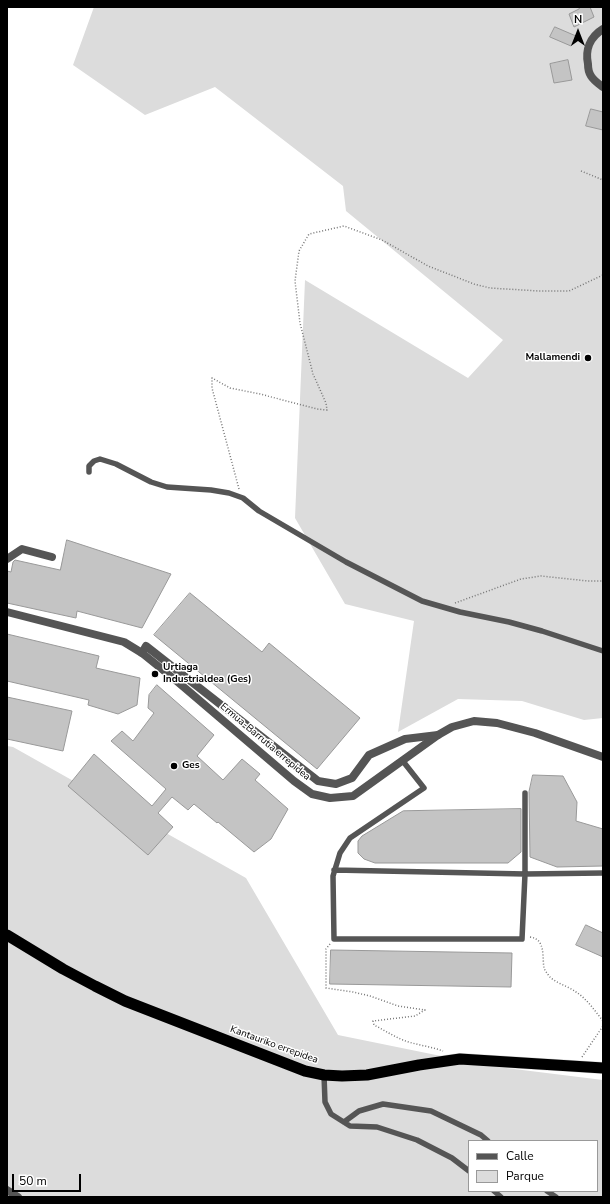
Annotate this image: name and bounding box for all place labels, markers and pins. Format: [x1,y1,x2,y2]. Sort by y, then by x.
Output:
place label: Mallamendi [525,352,580,364]
marker: Mallamendi [583,353,593,363]
place label: Urtiaga Industrialdea (Ges) [163,662,252,686]
marker: Urtiaga Industrialdea (Ges) [150,669,160,679]
place label: Ges [182,760,200,772]
marker: Ges [169,761,179,771]

